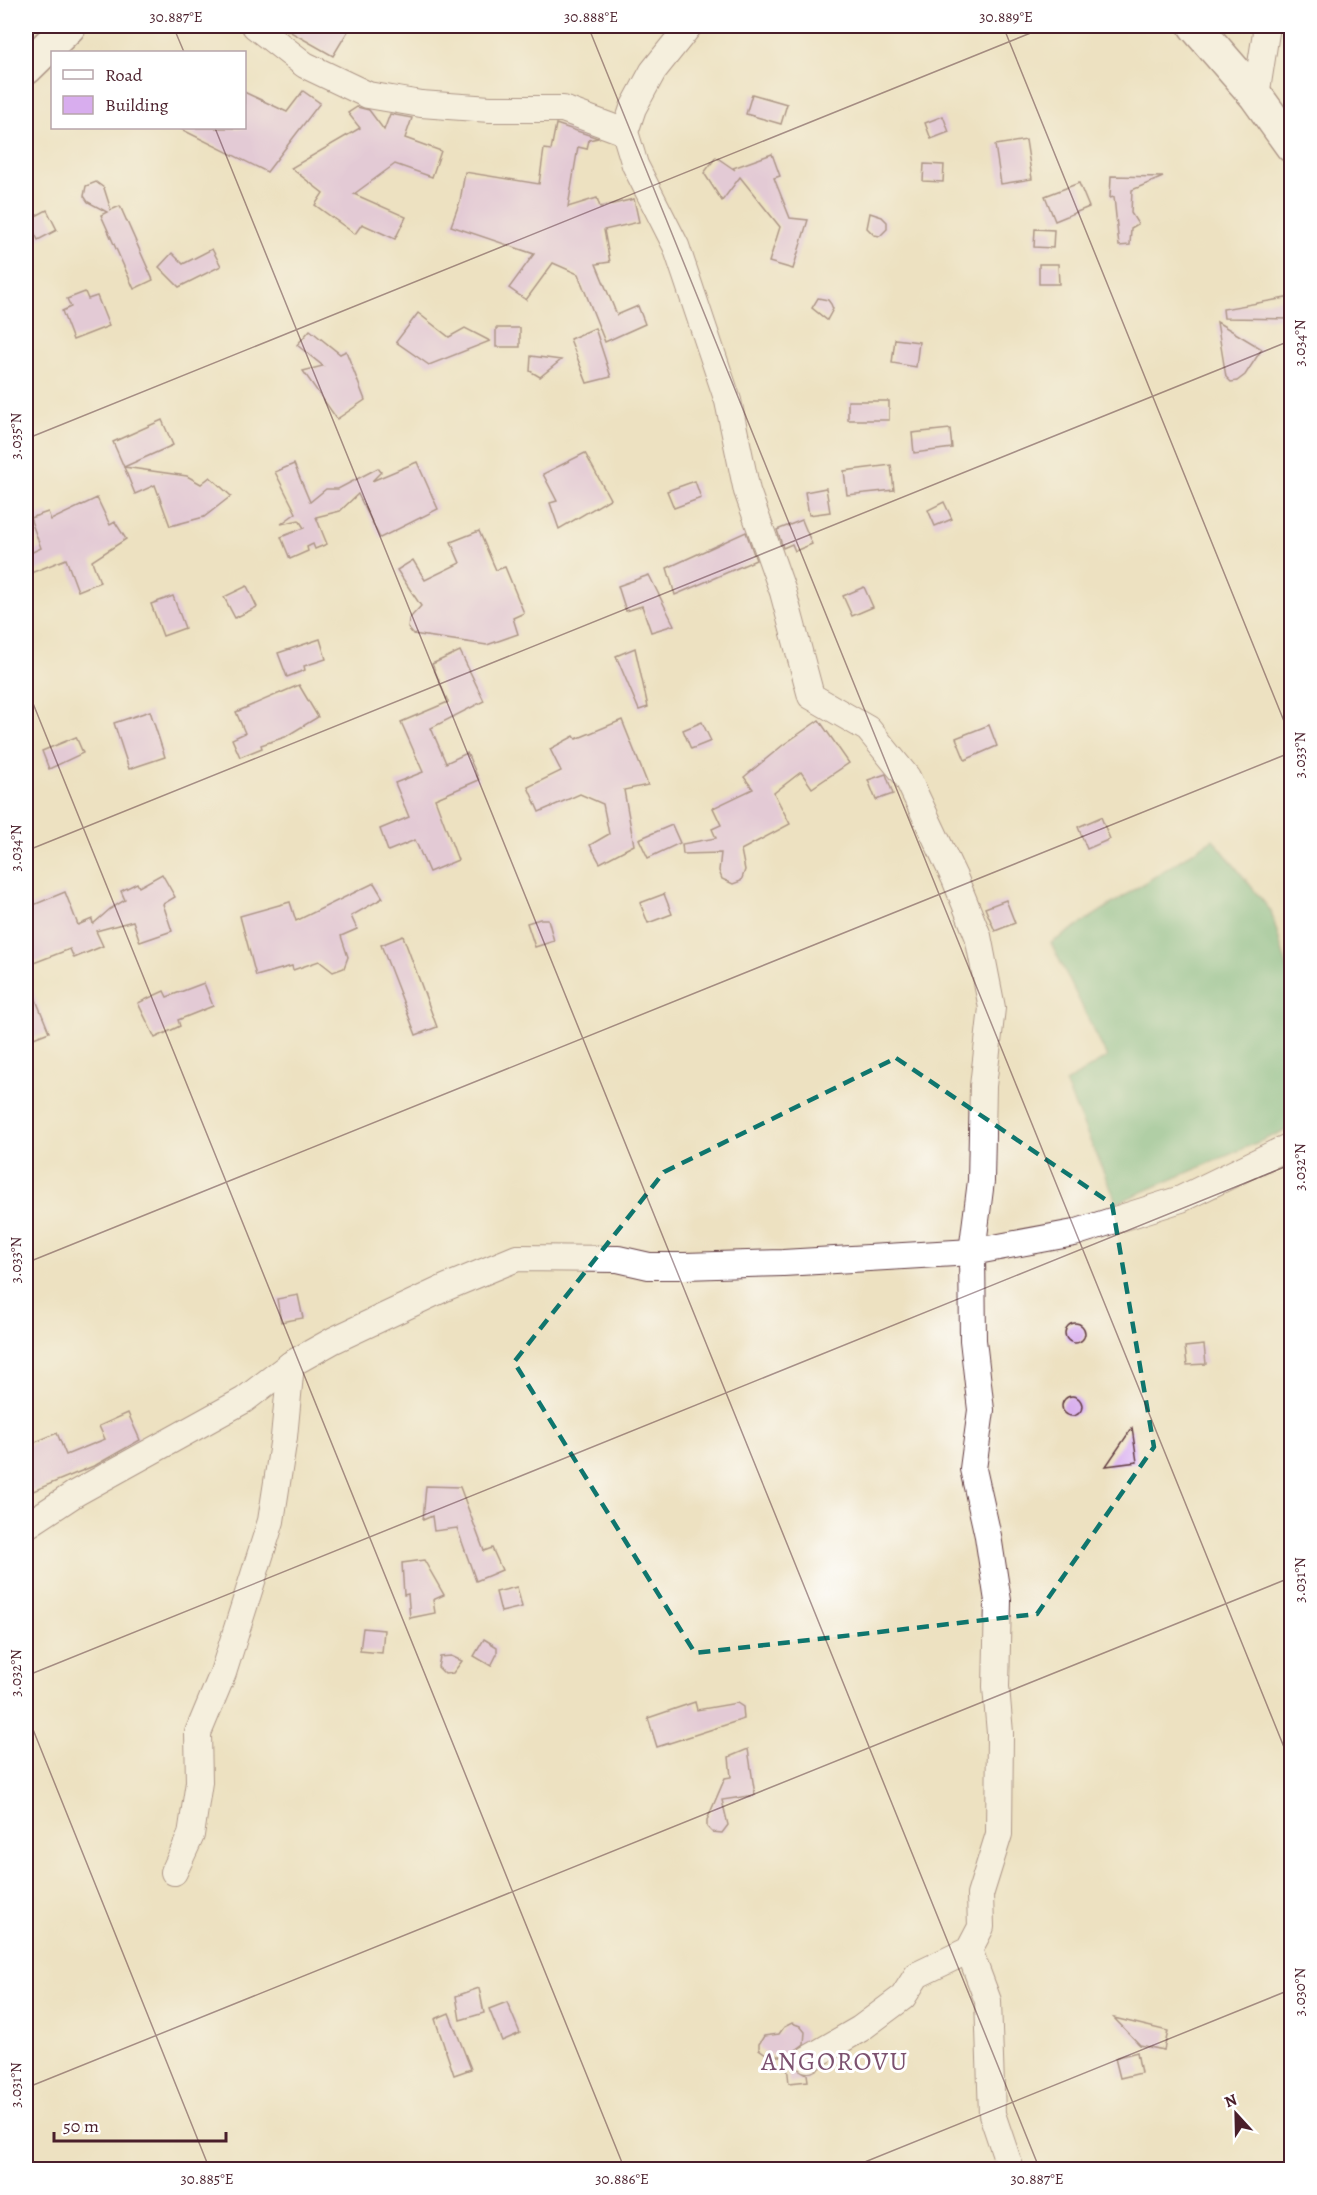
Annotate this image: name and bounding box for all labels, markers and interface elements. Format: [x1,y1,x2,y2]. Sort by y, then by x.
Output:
text: 30.887°E [149,7,203,27]
text: 30.888°E [564,7,618,27]
text: 30.889°E [979,7,1033,27]
legend [51,51,246,129]
text: Road [105,63,143,87]
text: Building [105,93,169,117]
text: 3.034°N [1290,319,1310,367]
text: 3.035°N [6,412,26,459]
text: 3.033°N [1290,731,1310,778]
text: 3.034°N [6,824,26,872]
text: 3.032°N [1290,1143,1310,1191]
text: 3.033°N [6,1236,26,1283]
text: 3.031°N [1290,1557,1310,1603]
text: 3.032°N [6,1649,26,1697]
text: 3.030°N [1290,1968,1310,2016]
district label: ANGOROVU [760,2044,909,2079]
text: 3.031°N [6,2062,26,2108]
north arrow [1206,2084,1266,2144]
text: N [1221,2089,1241,2113]
scale bar [54,2105,226,2143]
text: 50 m [63,2114,99,2138]
text: 30.885°E [180,2169,234,2189]
text: 30.886°E [595,2169,649,2189]
text: 30.887°E [1010,2169,1064,2189]

